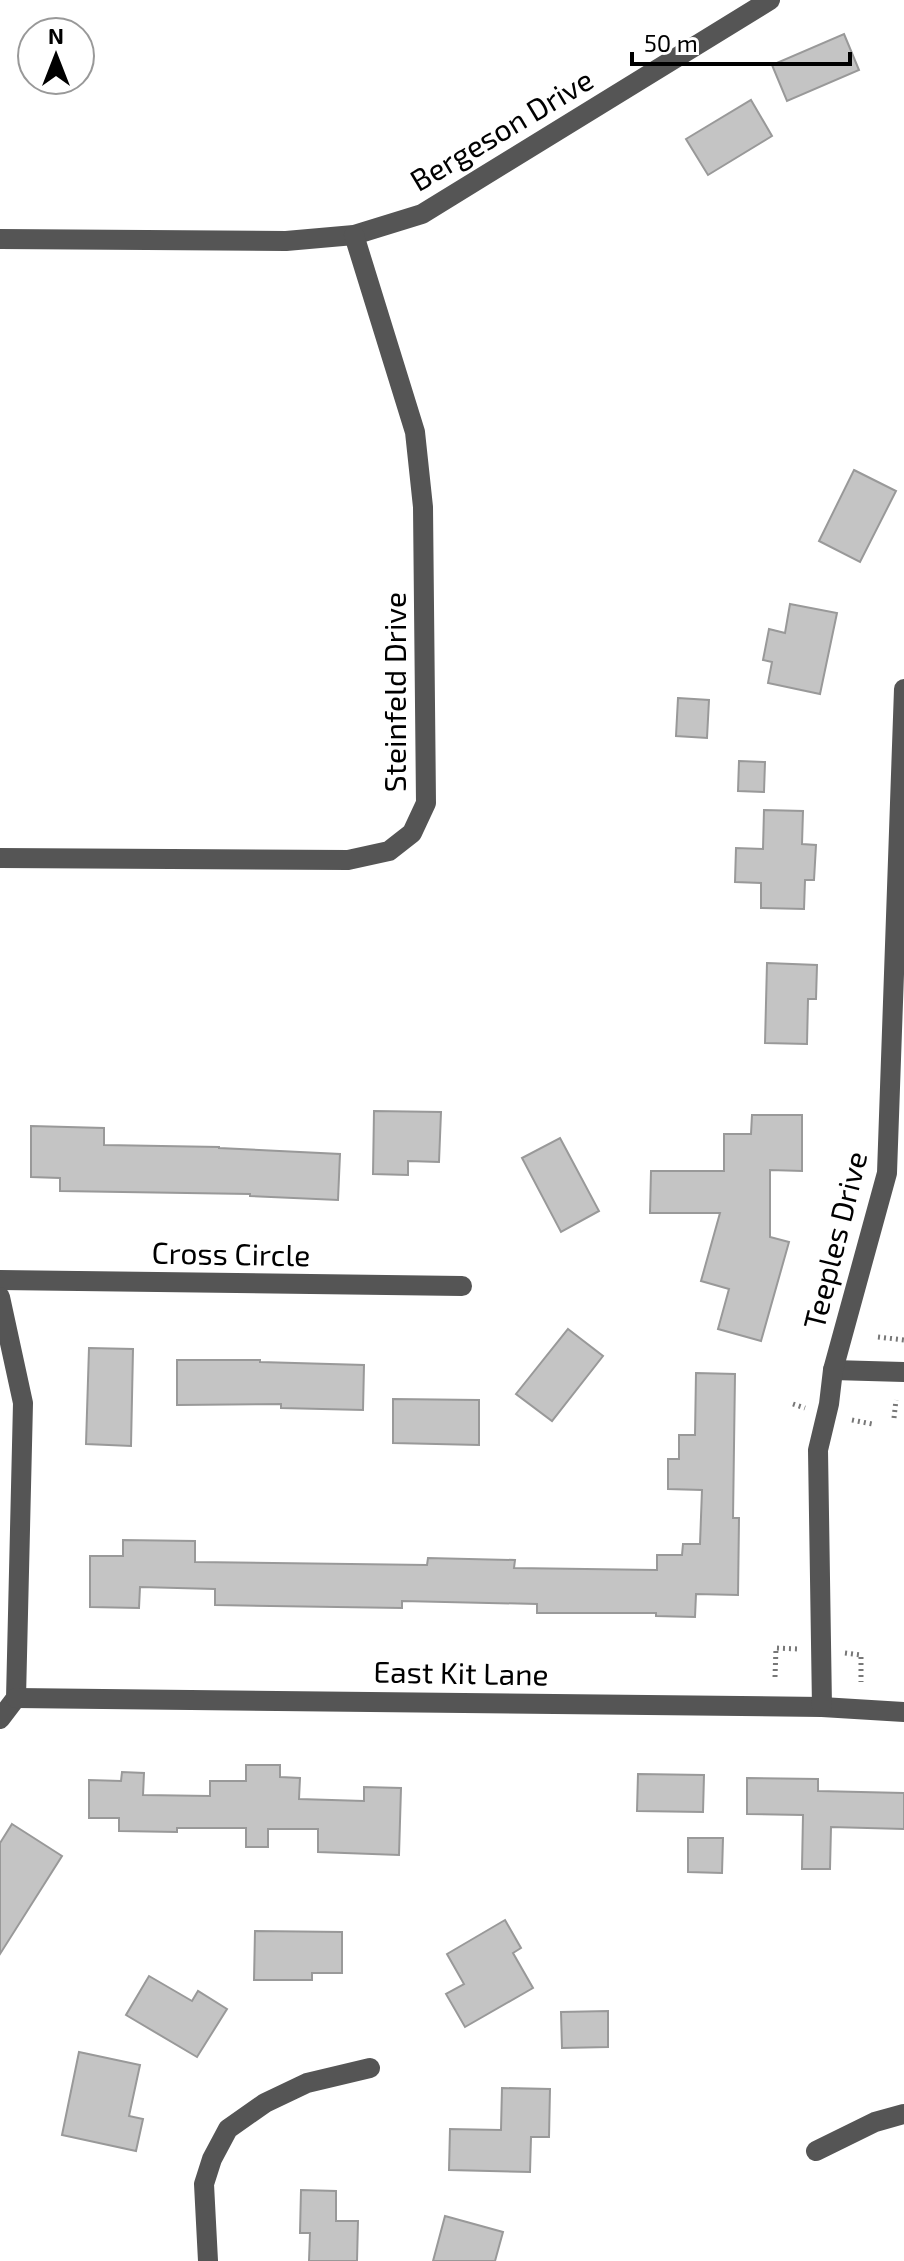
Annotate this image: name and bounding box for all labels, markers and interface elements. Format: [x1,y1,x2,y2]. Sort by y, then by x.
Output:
north arrow [16,16,96,96]
scale bar [632,16,850,66]
text: N [48,22,64,48]
text: 50 m [644,28,698,57]
street label: Bergeson Drive [403,60,599,198]
street label: Steinfeld Drive [376,592,412,792]
street label: Teeples Drive [795,1147,873,1333]
street label: Cross Circle [151,1234,311,1272]
street label: East Kit Lane [373,1652,549,1692]

